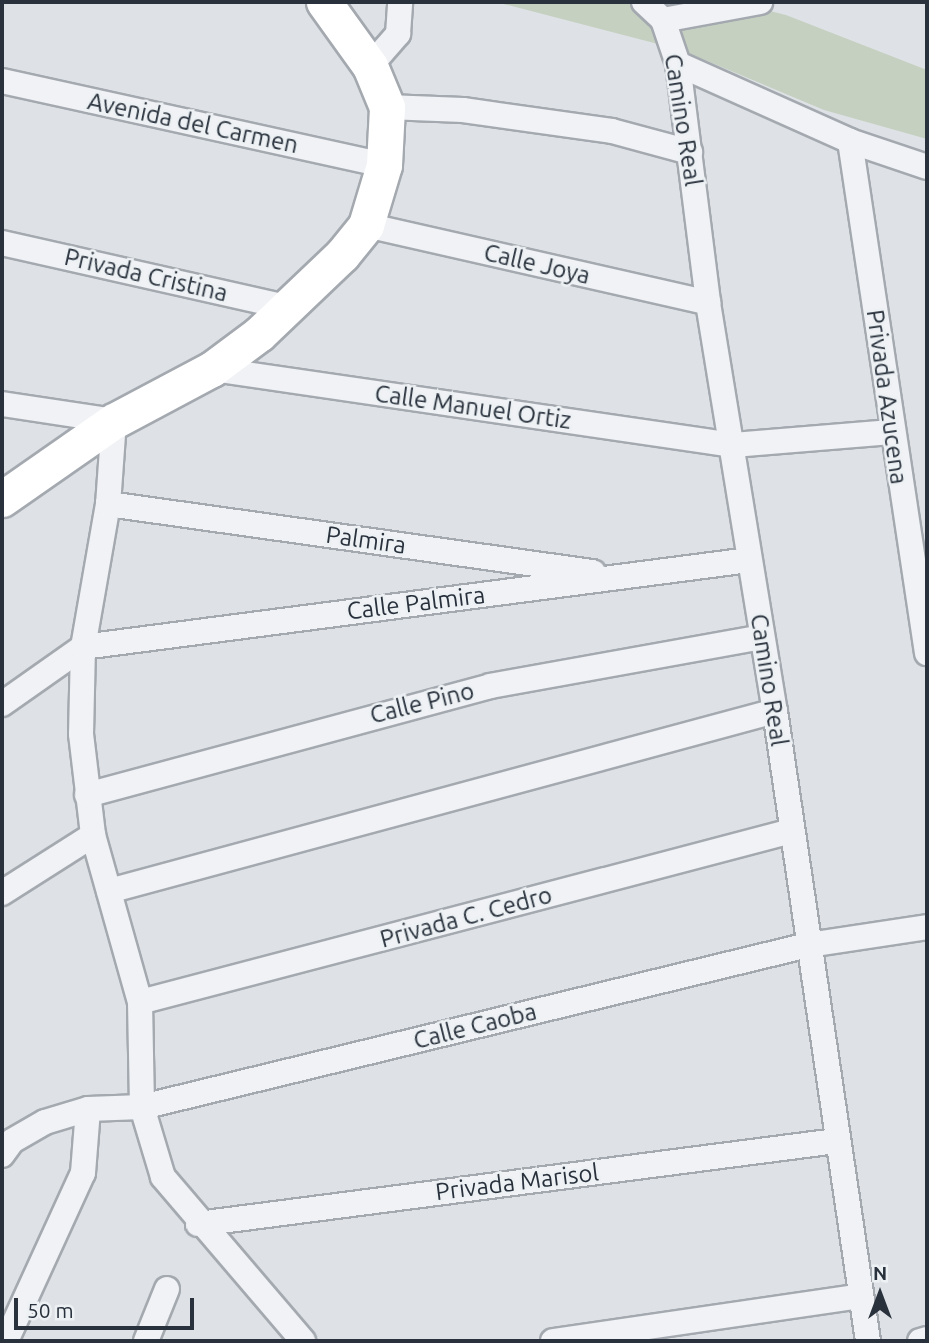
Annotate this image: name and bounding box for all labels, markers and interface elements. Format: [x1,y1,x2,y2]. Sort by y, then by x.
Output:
street label: Camino Real [658,52,708,188]
street label: Avenida del Carmen [85,87,301,159]
street label: Calle Joya [481,238,593,290]
street label: Privada Cristina [62,242,230,308]
street label: Privada Azucena [860,308,914,486]
street label: Calle Manuel Ortiz [373,379,573,435]
street label: Palmira [324,520,408,560]
street label: Calle Palmira [345,580,487,626]
street label: Camino Real [744,612,794,748]
street label: Calle Pino [367,676,477,730]
street label: Privada C. Cedro [377,880,555,954]
street label: Calle Caoba [410,997,540,1055]
street label: Privada Marisol [434,1158,600,1206]
north arrow [845,1259,915,1329]
text: N [873,1262,887,1284]
scale bar [18,1284,198,1328]
text: 50 m [27,1298,74,1322]

